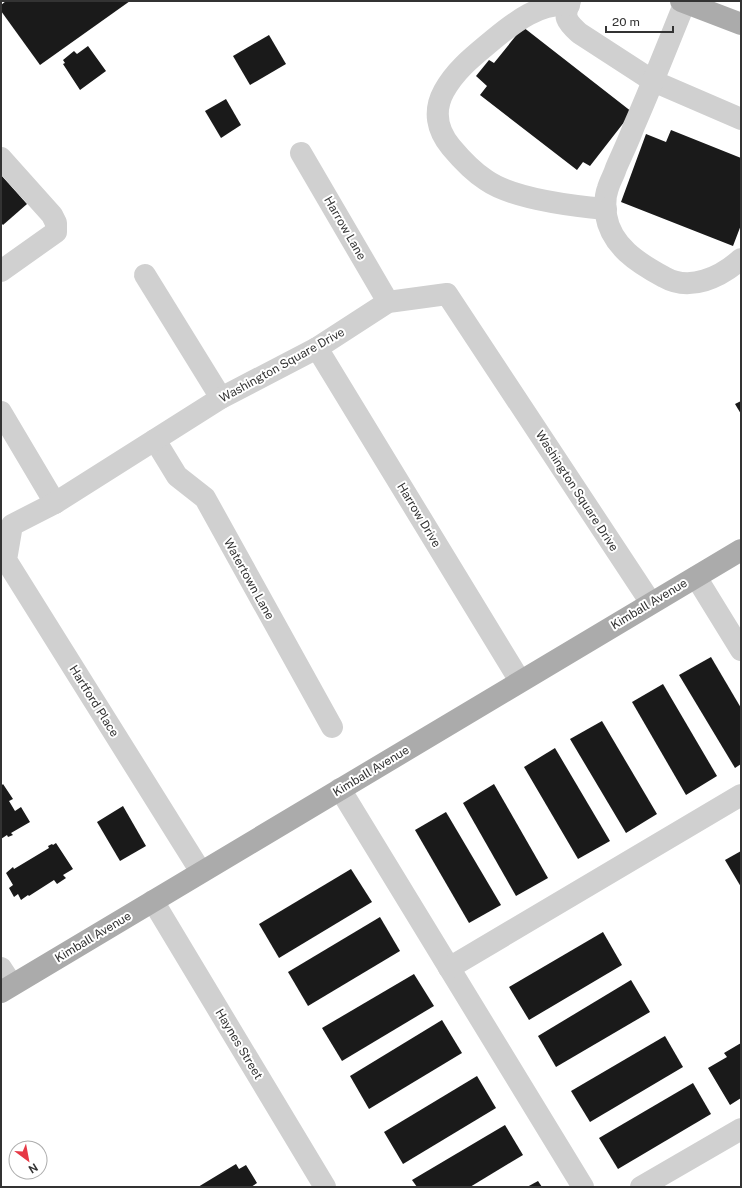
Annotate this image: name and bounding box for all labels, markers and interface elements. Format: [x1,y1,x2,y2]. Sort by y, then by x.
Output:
scale bar [606,8,673,34]
text: 20 m [612,15,640,29]
street label: Harrow Lane [321,194,369,262]
street label: Washington Square Drive [217,325,347,405]
street label: Washington Square Drive [533,428,621,554]
street label: Harrow Drive [394,480,444,550]
street label: Watertown Lane [221,536,277,622]
street label: Kimball Avenue [608,576,690,632]
street label: Hartford Place [66,663,122,740]
street label: Kimball Avenue [330,743,412,799]
street label: Kimball Avenue [52,909,134,965]
street label: Haynes Street [212,1006,266,1082]
north arrow [8,1140,48,1180]
text: N [26,1161,40,1176]

